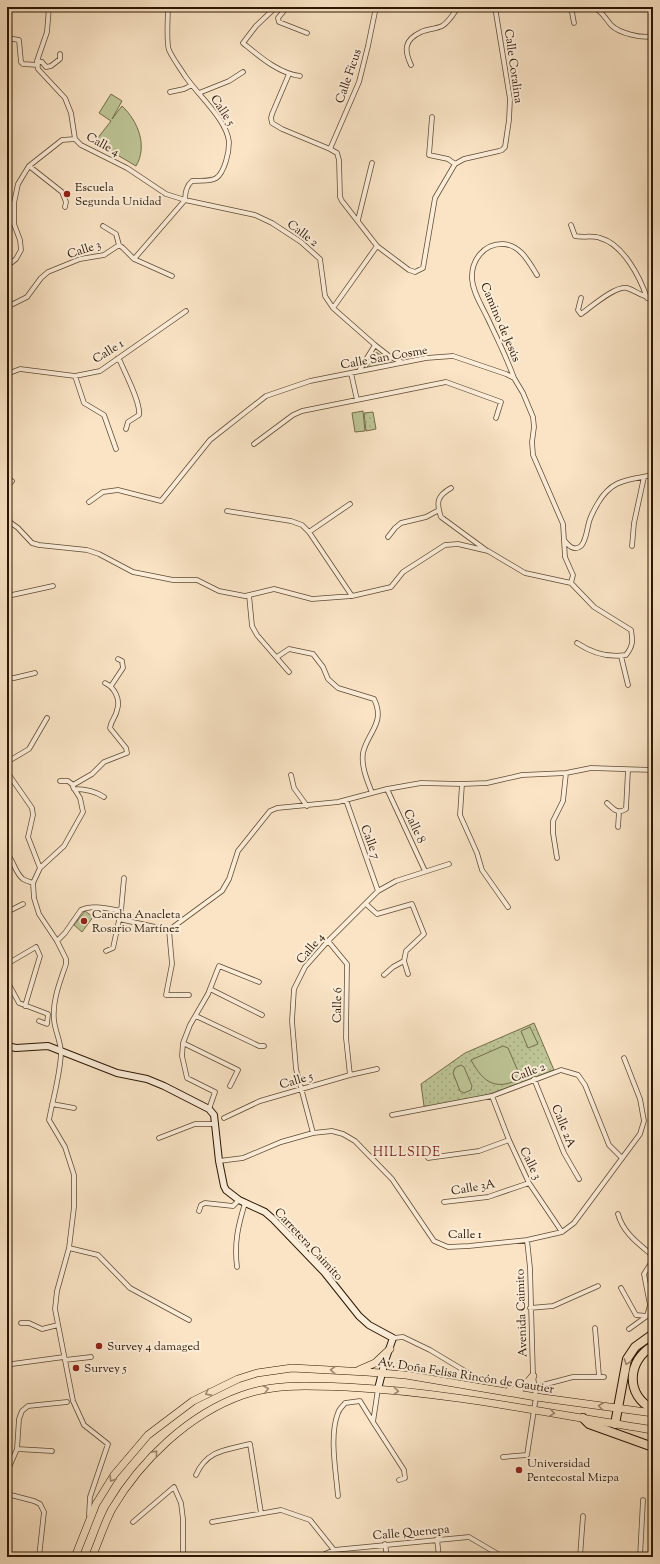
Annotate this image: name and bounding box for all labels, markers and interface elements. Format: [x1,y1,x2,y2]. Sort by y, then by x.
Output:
street label: Calle Coralina [499,28,527,105]
street label: Calle Ficus [331,46,367,106]
street label: Calle 5 [205,91,239,130]
street label: Calle 4 [82,128,123,161]
place label: Escuela Segunda Unidad [75,179,162,211]
marker: Escuela Segunda Unidad [62,189,72,199]
street label: Calle 2 [283,216,322,252]
street label: Calle 3 [65,236,104,264]
street label: Camino de Jesús [475,280,525,365]
street label: Calle 1 [89,335,128,368]
street label: Calle San Cosme [339,341,430,374]
street label: Calle 8 [398,806,430,846]
street label: Calle 7 [355,822,385,862]
place label: Cancha Anacleta Rosario Martínez [92,906,181,938]
marker: Cancha Anacleta Rosario Martínez [79,916,89,926]
street label: Calle 4 [292,929,329,968]
street label: Calle 6 [329,987,347,1023]
street label: Calle 2 [509,1058,548,1088]
street label: Calle 5 [278,1068,315,1094]
street label: Calle 2A [546,1102,580,1151]
district label: HILLSIDE [373,1144,441,1162]
street label: Calle 3 [514,1144,546,1183]
street label: Calle 3A [450,1175,497,1201]
street label: Carretera Caimito [270,1204,347,1286]
street label: Calle 1 [448,1226,482,1244]
street label: Avenida Caimito [511,1268,533,1357]
place label: Survey 4 damaged [107,1338,200,1356]
marker: Survey 4 damaged [94,1341,104,1351]
street label: Av. Doña Felisa Rincón de Gautier [376,1353,556,1399]
one-way arrow [623,1358,632,1365]
place label: Survey 5 [84,1360,127,1378]
marker: Survey 5 [71,1363,81,1373]
one-way arrow [330,1366,336,1374]
one-way arrow [262,1385,269,1394]
one-way arrow [393,1386,399,1395]
one-way arrow [204,1388,212,1396]
one-way arrow [597,1402,604,1411]
one-way arrow [549,1408,555,1417]
one-way arrow [150,1450,157,1457]
place label: Universidad Pentecostal Mizpa [527,1455,619,1487]
marker: Universidad Pentecostal Mizpa [514,1465,524,1475]
one-way arrow [109,1475,116,1482]
street label: Calle Quenepa [372,1521,451,1545]

